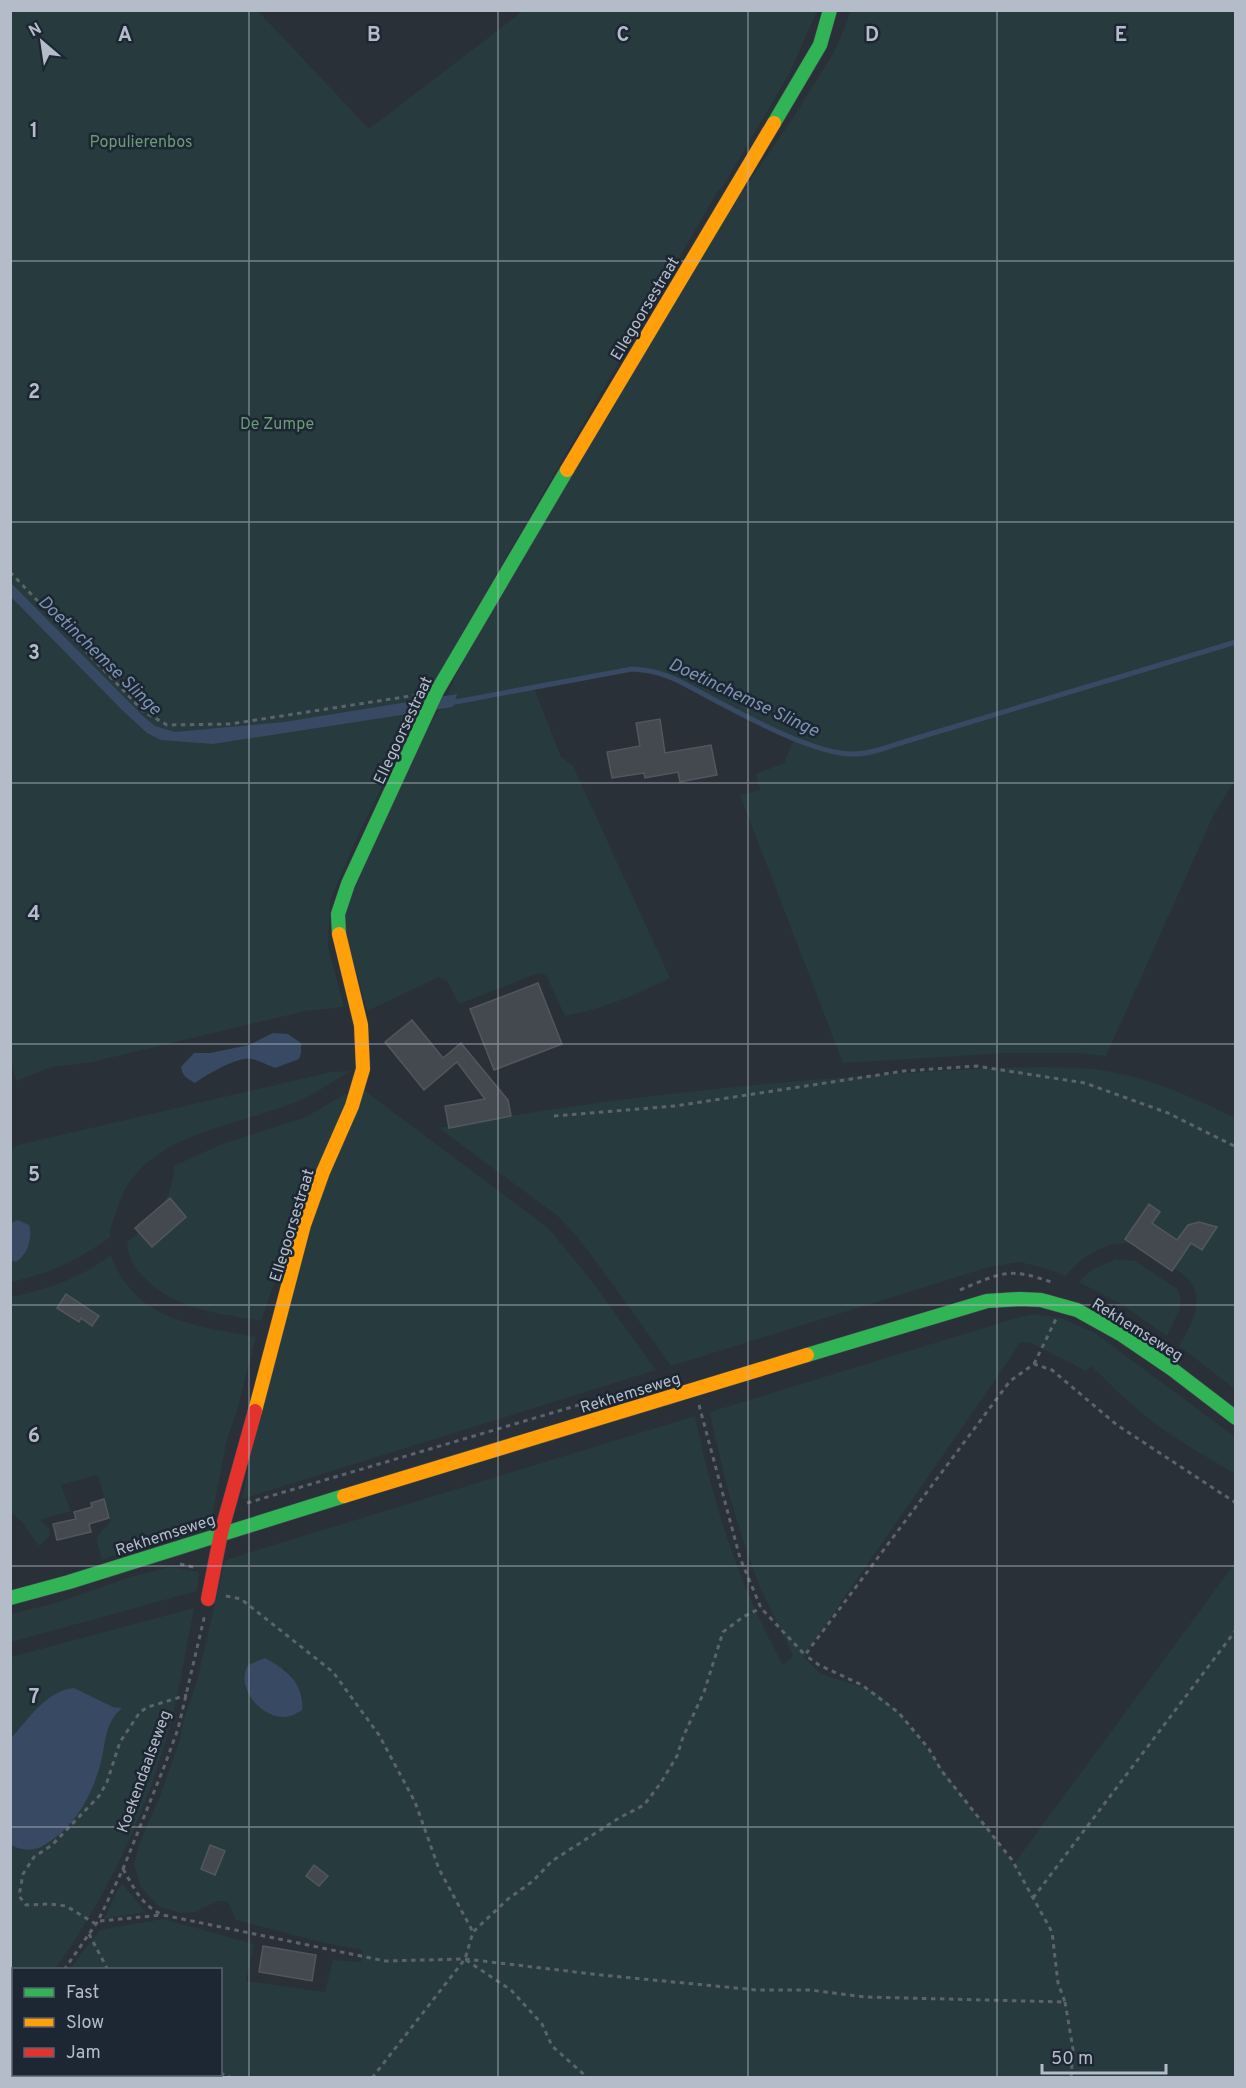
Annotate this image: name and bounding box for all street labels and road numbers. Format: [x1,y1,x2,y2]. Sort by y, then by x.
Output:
street label: Ellegoorsestraat [607,254,684,364]
street label: Ellegoorsestraat [370,674,438,788]
street label: Ellegoorsestraat [266,1167,320,1284]
street label: Rekhemseweg [1088,1295,1186,1367]
street label: Rekhemseweg [578,1369,683,1419]
street label: Rekhemseweg [113,1510,218,1561]
street label: Koekendaalseweg [113,1708,176,1836]

